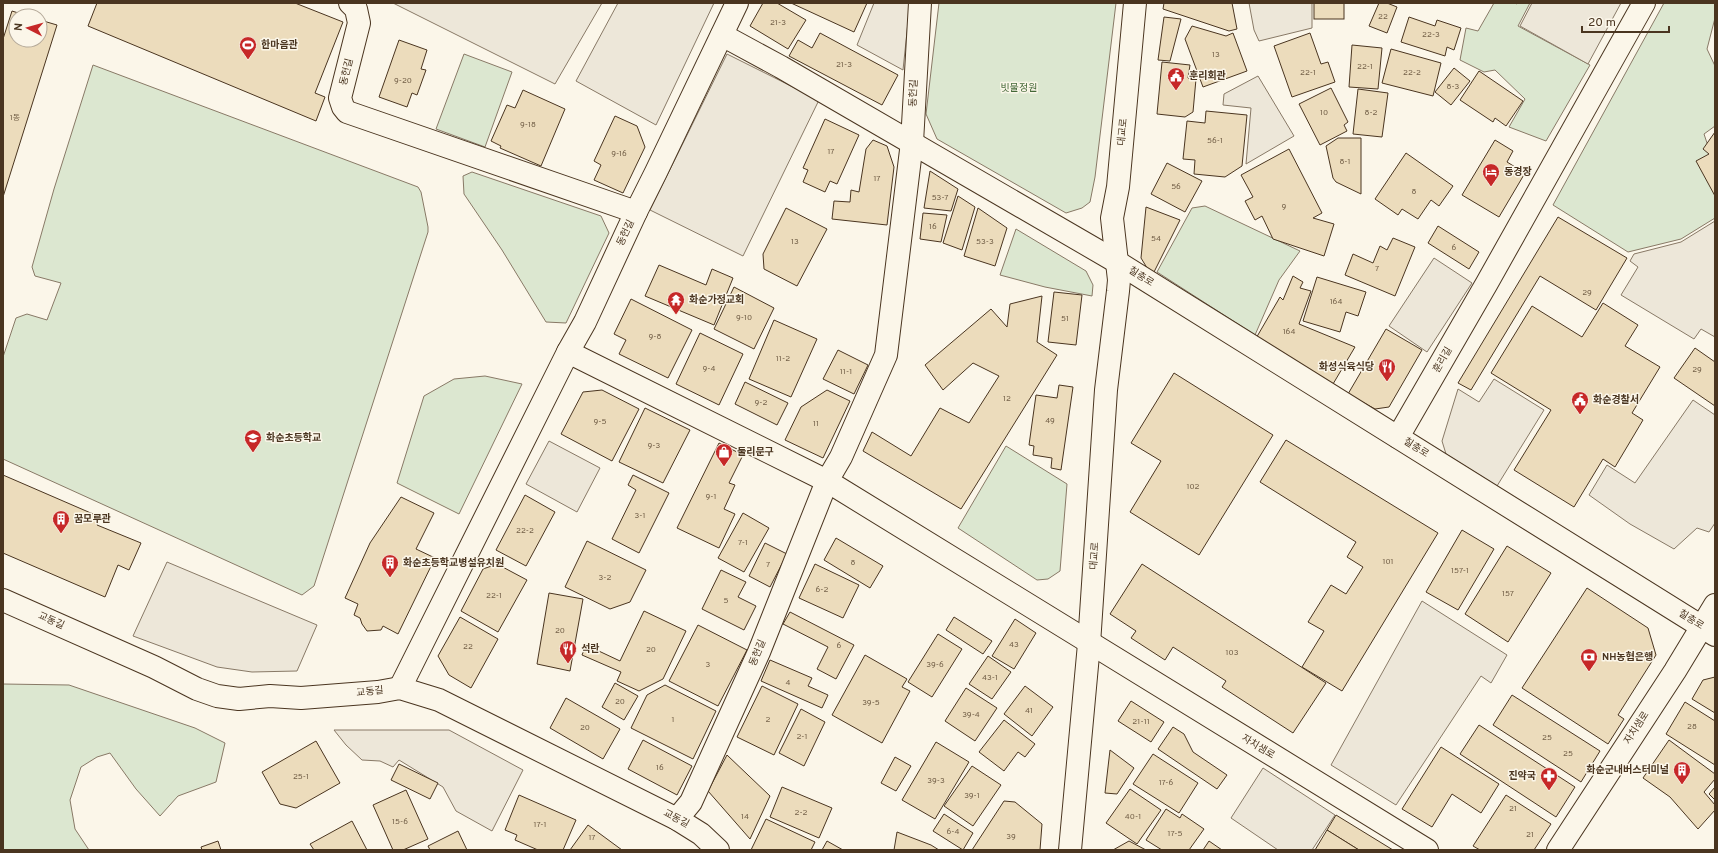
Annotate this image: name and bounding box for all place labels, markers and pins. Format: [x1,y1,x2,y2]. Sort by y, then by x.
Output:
sports icon: 한마음관 [238,35,258,60]
place label: 한마음관 [261,39,298,52]
public building icon: 훈리회관 [1166,66,1186,91]
place label: 훈리회관 [1189,70,1226,83]
hotel icon: 동경장 [1481,162,1501,187]
place label: 동경장 [1504,166,1532,179]
temple icon: 화순가정교회 [666,290,686,315]
place label: 화순가정교회 [689,294,744,307]
restaurant icon: 화성식육식당 [1377,357,1397,382]
place label: 화성식육식당 [1319,361,1374,374]
public building icon: 화순경찰서 [1570,390,1590,415]
place label: 화순경찰서 [1593,394,1639,407]
school or university icon: 화순초등학교 [243,428,263,453]
place label: 화순초등학교 [266,431,321,445]
shop icon: 둘리문구 [714,442,734,467]
place label: 둘리문구 [737,446,774,459]
building icon: 꿈모루관 [51,509,71,534]
place label: 꿈모루관 [74,513,111,526]
building icon: 화순초등학교병설유치원 [380,553,400,578]
place label: 화순초등학교병설유치원 [403,556,504,570]
restaurant icon: 석란 [558,639,578,664]
place label: 석란 [581,643,599,656]
bank icon: NH농협은행 [1579,647,1599,672]
place label: NH농협은행 [1602,651,1653,664]
building icon: 화순군내버스터미널 [1672,760,1692,785]
place label: 화순군내버스터미널 [1586,764,1669,777]
pharmacy icon: 진약국 [1539,766,1559,791]
place label: 진약국 [1508,770,1536,783]

